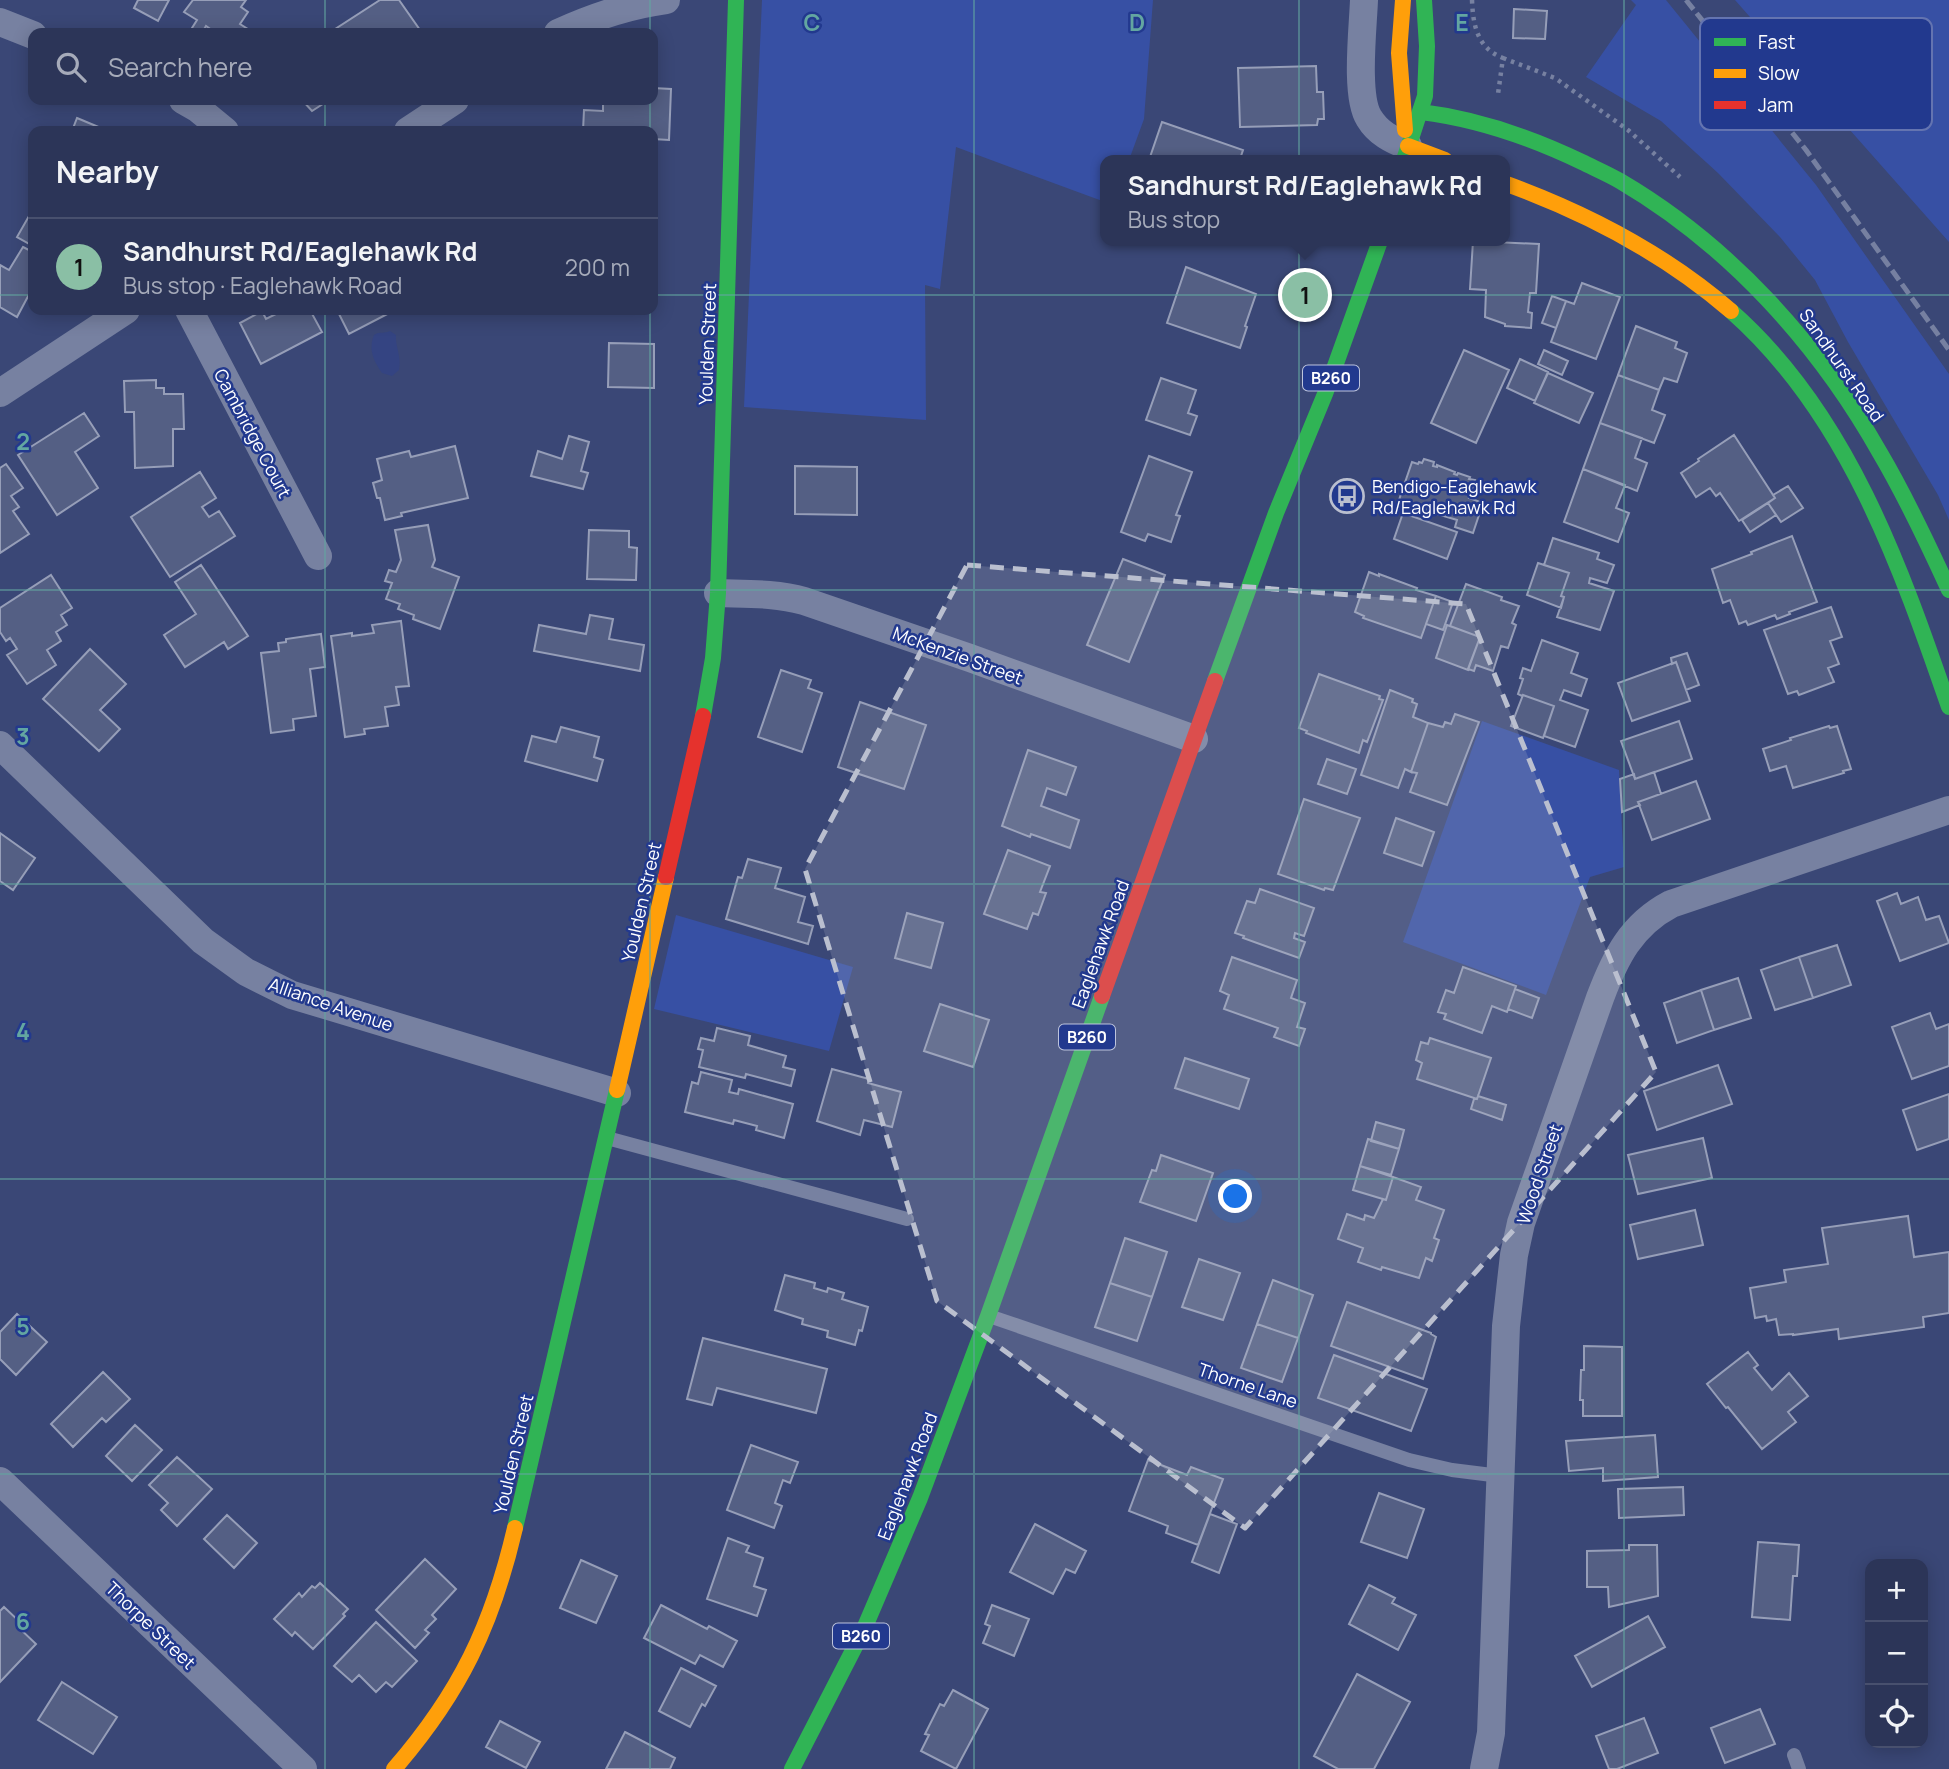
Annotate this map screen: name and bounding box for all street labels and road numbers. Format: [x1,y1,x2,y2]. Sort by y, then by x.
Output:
street label: Youlden Street [693,283,721,405]
street label: Sandhurst Road [1794,304,1890,426]
street label: Cambridge Court [209,364,297,502]
road number: B260 [1303,366,1359,390]
street label: McKenzie Street [890,620,1026,690]
street label: Youlden Street [616,840,666,964]
street label: Eaglehawk Road [1066,876,1134,1012]
street label: Alliance Avenue [266,971,396,1037]
road number: B260 [1059,1024,1115,1050]
street label: Wood Street [1511,1121,1567,1227]
street label: Thorne Lane [1195,1357,1301,1413]
street label: Youlden Street [488,1392,538,1516]
street label: Eaglehawk Road [872,1409,942,1543]
street label: Thorpe Street [101,1576,201,1674]
road number: B260 [833,1624,889,1648]

